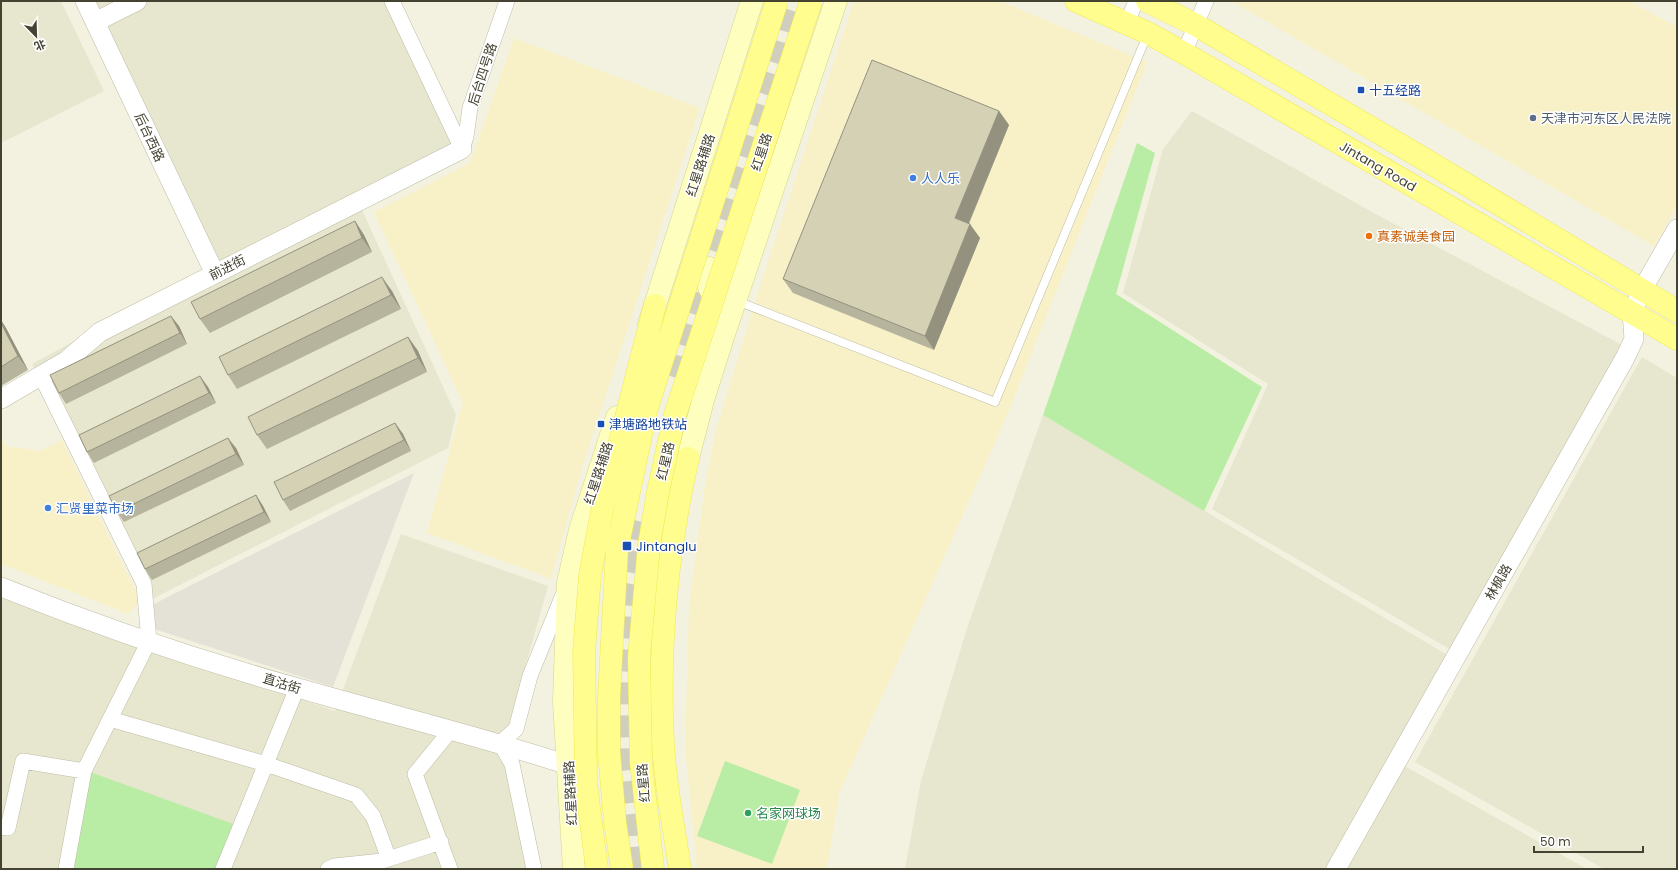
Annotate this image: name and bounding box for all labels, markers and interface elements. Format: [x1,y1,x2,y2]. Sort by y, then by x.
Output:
north arrow [16,16,56,56]
text: 北 [32,36,48,55]
street label: 后台四号路 [463,40,502,108]
place label: 十五经路 [1369,81,1421,100]
marker: 十五经路 [1356,85,1366,95]
place label: 天津市河东区人民法院 [1541,109,1671,128]
street label: 后台西路 [130,110,169,165]
marker: 天津市河东区人民法院 [1528,113,1538,123]
street label: 红星路辅路 [681,131,720,199]
street label: 红星路 [746,131,777,174]
street label: Jintang Road [1336,137,1420,196]
place label: 人人乐 [921,169,960,188]
marker: 人人乐 [908,173,918,183]
place label: 真素诚美食园 [1377,227,1455,246]
marker: 真素诚美食园 [1364,231,1374,241]
street label: 前进街 [206,250,249,285]
place label: 津塘路地铁站 [609,415,687,434]
marker: 津塘路地铁站 [596,419,606,429]
street label: 红星路辅路 [579,439,618,507]
street label: 红星路 [652,440,679,482]
place label: 汇贤里菜市场 [56,499,134,518]
marker: 汇贤里菜市场 [43,503,53,513]
place label: Jintanglu [636,537,697,556]
marker: Jintanglu [621,540,633,552]
street label: 林枫路 [1480,561,1516,604]
street label: 直沽街 [260,669,303,698]
street label: 红星路辅路 [559,760,582,826]
street label: 红星路 [632,763,655,803]
place label: 名家网球场 [756,804,821,823]
marker: 名家网球场 [743,808,753,818]
scale bar [1534,828,1643,854]
text: 50 m [1540,833,1571,850]

